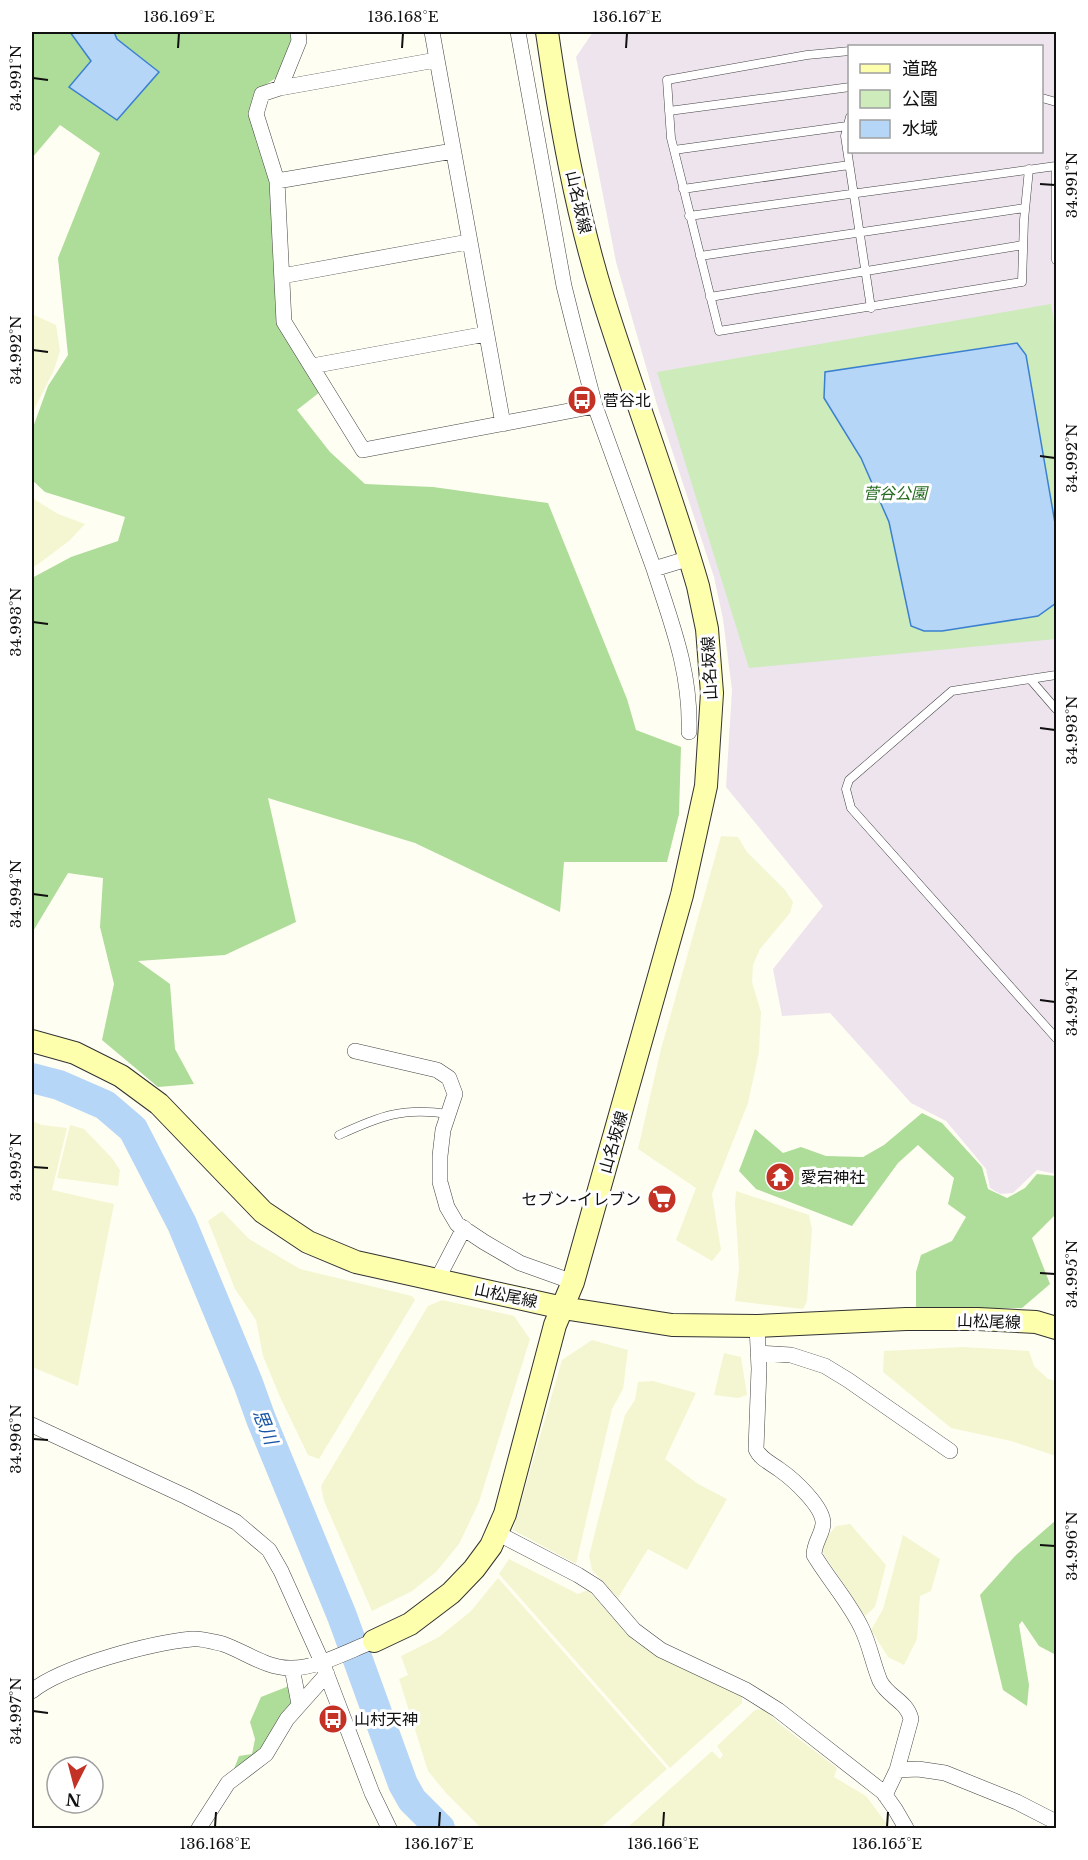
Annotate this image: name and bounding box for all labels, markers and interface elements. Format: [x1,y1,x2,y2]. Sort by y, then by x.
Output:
text: 136.169°E [143,7,215,26]
text: 136.168°E [367,7,439,26]
text: 136.167°E [592,7,662,26]
text: 34.991°N [6,45,25,111]
legend [848,45,1043,153]
text: 道路 [902,58,938,80]
text: 公園 [902,88,938,110]
text: 水域 [902,118,938,140]
text: 34.991°N [1062,152,1081,218]
street label: 山名坂線 [562,169,596,235]
text: 34.992°N [6,315,25,385]
bus stop icon: 菅谷北 [566,384,598,416]
place label: 菅谷北 [603,390,651,410]
text: 34.992°N [1062,423,1081,493]
park label: 菅谷公園 [863,483,929,503]
text: 34.993°N [6,587,25,657]
street label: 山名坂線 [697,636,721,700]
text: 34.993°N [1062,695,1081,765]
text: 34.994°N [6,860,25,928]
text: 34.994°N [1062,968,1081,1036]
street label: 山名坂線 [595,1108,631,1176]
text: 34.995°N [6,1133,25,1201]
temple icon: 愛宕神社 [764,1161,796,1193]
place label: 愛宕神社 [801,1167,865,1187]
supermarket icon: セブン-イレブン [646,1183,678,1215]
place label: セブン-イレブン [522,1189,641,1209]
text: 34.995°N [1062,1240,1081,1308]
street label: 山松尾線 [473,1279,539,1311]
street label: 山松尾線 [957,1310,1021,1332]
text: 34.996°N [6,1404,25,1474]
water label: 思川 [248,1406,283,1450]
text: 34.996°N [1062,1511,1081,1581]
text: 34.997°N [6,1677,25,1745]
bus stop icon: 山村天神 [317,1703,349,1735]
place label: 山村天神 [354,1709,418,1729]
north arrow [45,1755,105,1815]
text: N [65,1789,82,1811]
text: 136.168°E [179,1834,251,1853]
text: 136.167°E [404,1834,474,1853]
text: 136.166°E [627,1834,699,1853]
text: 136.165°E [852,1834,922,1853]

